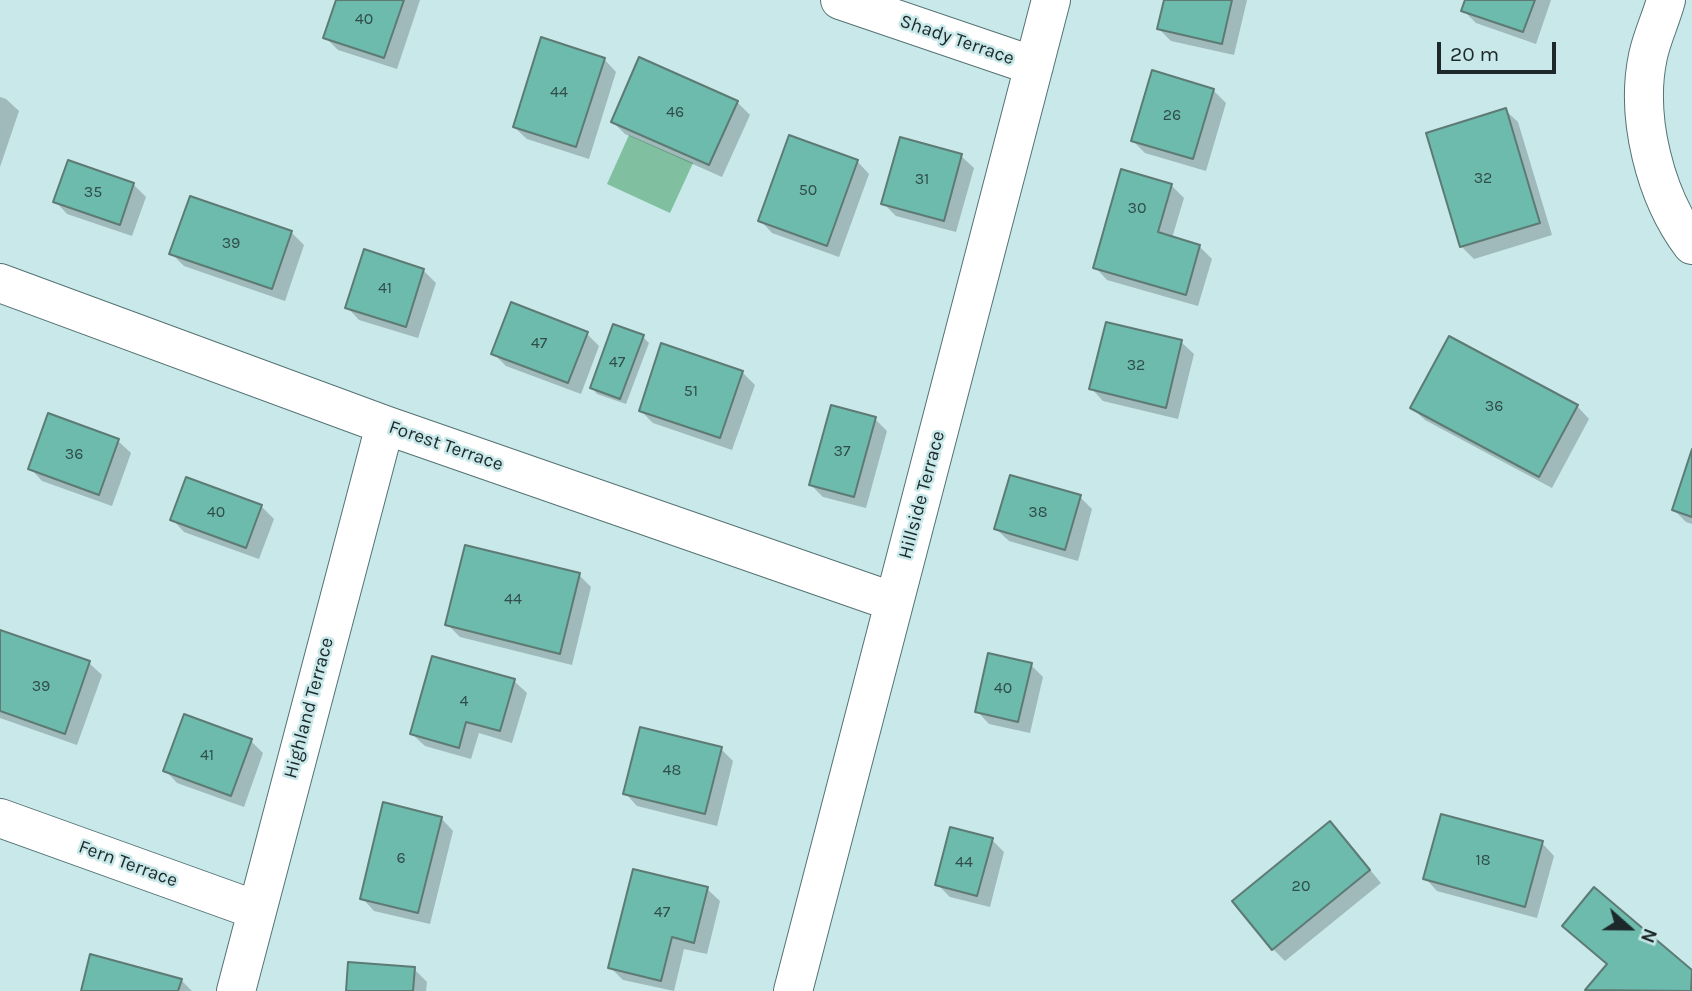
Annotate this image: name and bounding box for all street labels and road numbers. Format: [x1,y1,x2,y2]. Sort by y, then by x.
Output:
street label: Shady Terrace [897,10,1017,70]
street label: Forest Terrace [386,416,506,476]
street label: Hillside Terrace [894,428,950,562]
street label: Highland Terrace [279,635,339,781]
street label: Fern Terrace [75,836,181,892]

